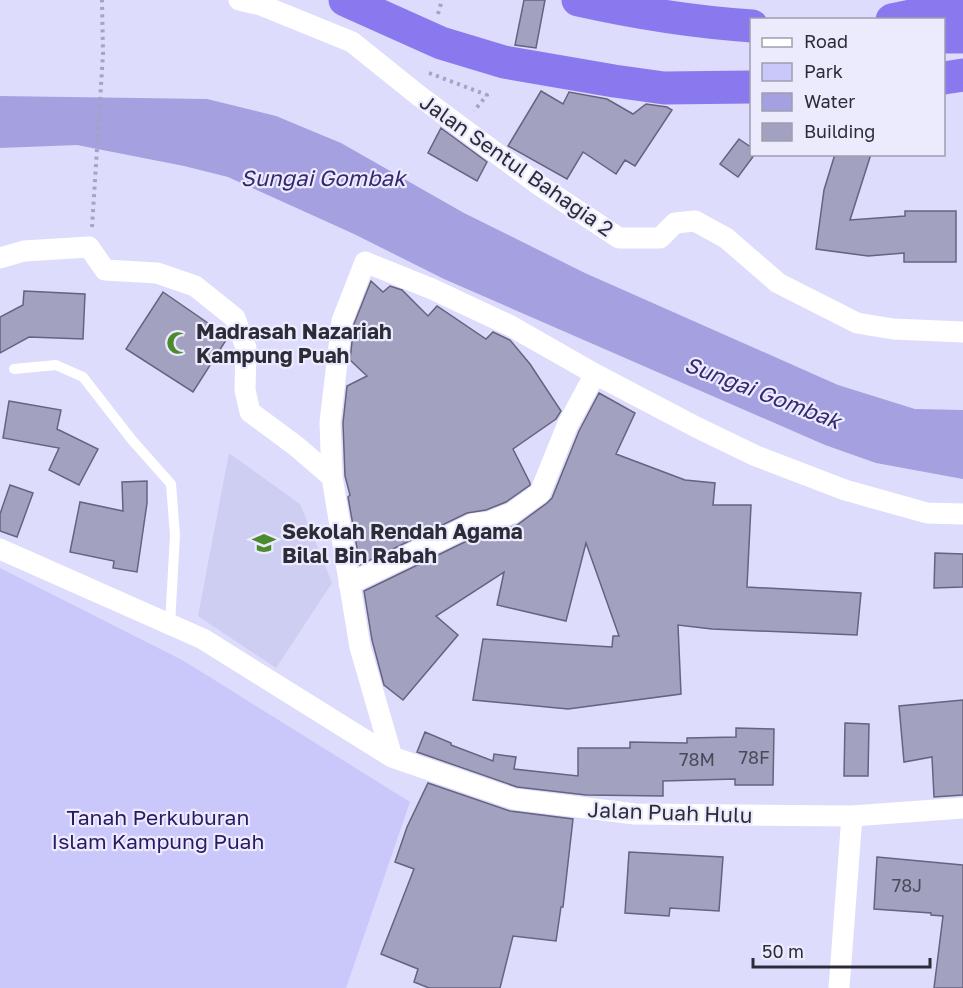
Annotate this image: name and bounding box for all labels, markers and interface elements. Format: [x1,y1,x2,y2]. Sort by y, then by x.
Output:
legend [750,18,945,156]
text: Road [804,30,848,52]
text: Park [804,60,843,82]
street label: Jalan Sentul Bahagia 2 [415,88,619,242]
text: Water [804,90,855,112]
text: Building [804,120,875,142]
water label: Sungai Gombak [241,164,408,191]
place label: Madrasah Nazariah Kampung Puah [196,318,392,368]
mosque icon: Madrasah Nazariah Kampung Puah [165,330,191,356]
water label: Sungai Gombak [681,350,847,435]
place label: Sekolah Rendah Agama Bilal Bin Rabah [282,518,523,568]
school or university icon: Sekolah Rendah Agama Bilal Bin Rabah [251,530,277,556]
house number: 78F [738,746,770,768]
house number: 78M [679,748,715,770]
street label: Jalan Puah Hulu [587,796,753,828]
park label: Tanah Perkuburan Islam Kampung Puah [52,804,264,854]
house number: 78J [892,874,922,896]
scale bar [753,931,930,969]
text: 50 m [762,940,804,962]

